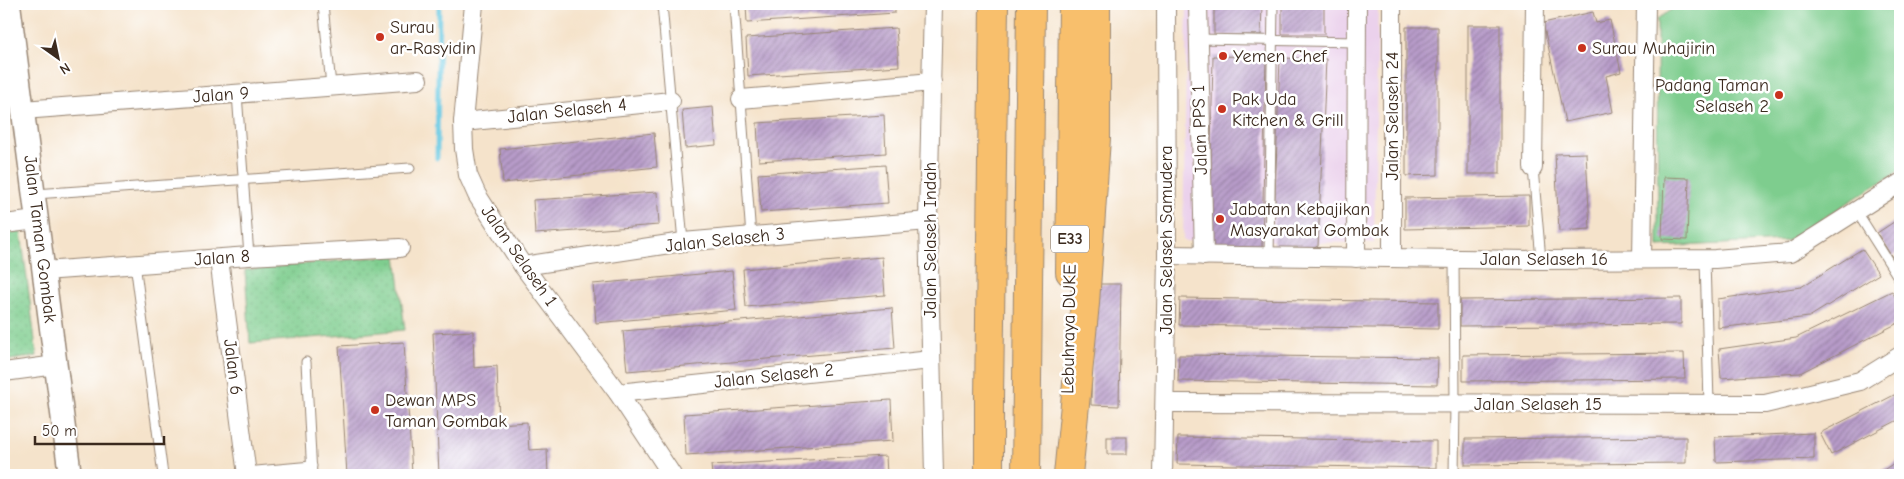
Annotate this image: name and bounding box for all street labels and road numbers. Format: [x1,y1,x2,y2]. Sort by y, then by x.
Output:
street label: Jalan Selaseh 24 [1382,51,1403,181]
street label: Jalan 9 [192,83,250,107]
street label: Jalan PPS 1 [1188,85,1212,175]
street label: Jalan Selaseh 4 [506,94,628,128]
street label: Jalan Selaseh Samudera [1156,146,1177,334]
street label: Jalan Taman Gombak [19,154,61,324]
street label: Jalan Selaseh Indah [920,162,941,318]
street label: Jalan Selaseh 1 [477,202,561,310]
street label: Jalan Selaseh 3 [664,223,786,257]
road number: E33 [1051,225,1089,252]
street label: Jalan 8 [193,246,251,270]
street label: Jalan Selaseh 16 [1480,249,1608,270]
street label: Lebuhraya DUKE [1057,264,1081,394]
street label: Jalan 6 [219,338,247,396]
street label: Jalan Selaseh 2 [713,359,835,393]
street label: Jalan Selaseh 15 [1474,394,1602,415]

